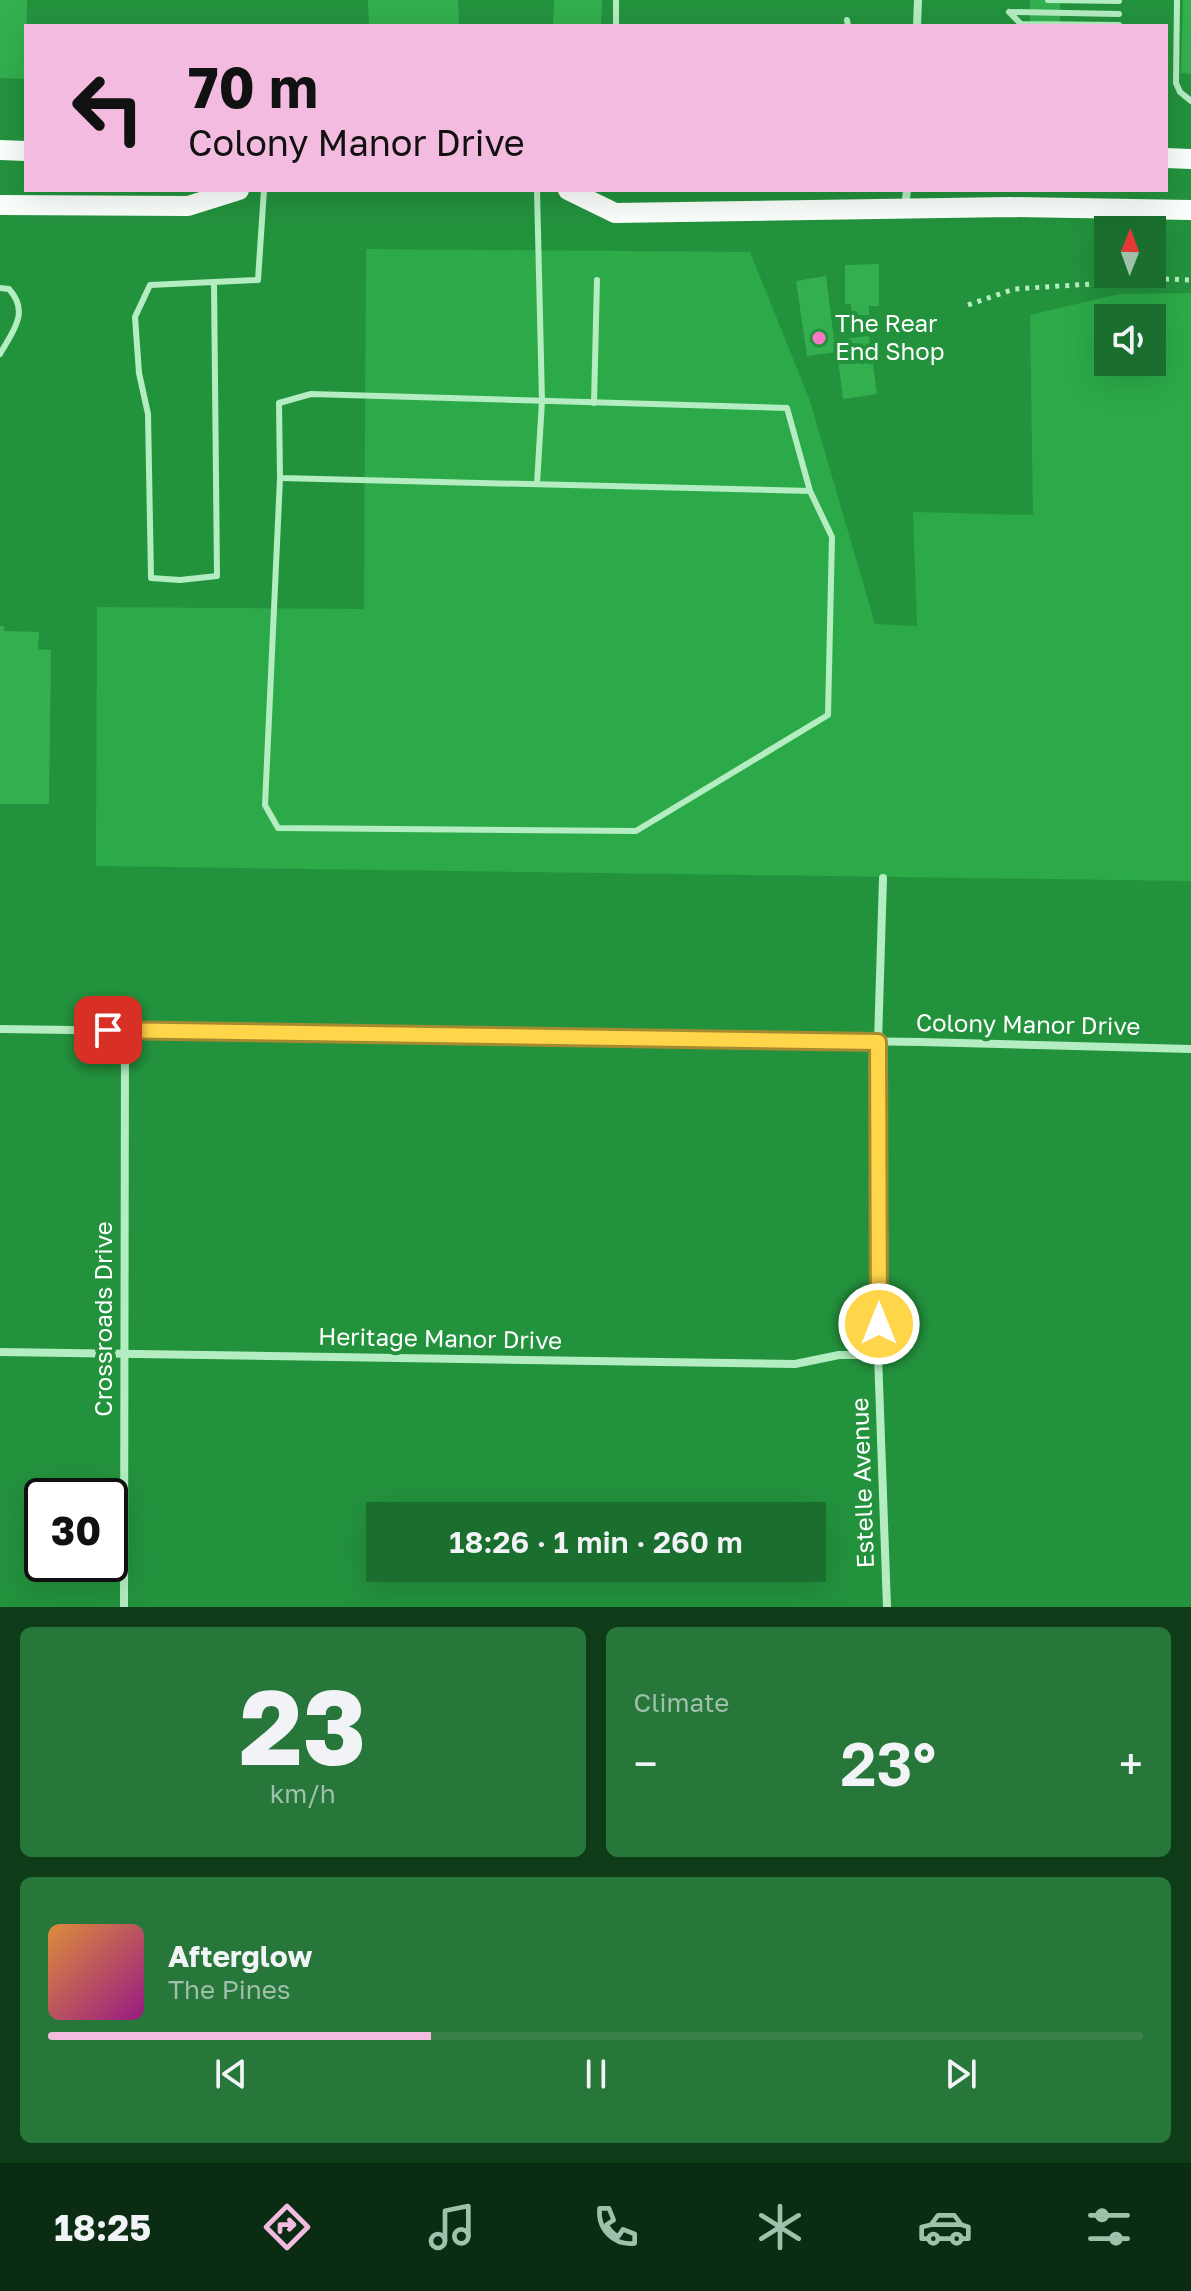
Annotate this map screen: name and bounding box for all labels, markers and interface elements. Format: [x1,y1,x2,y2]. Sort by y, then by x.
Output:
text: 70 m [188,53,318,120]
icon: left [56,56,160,160]
text: Colony Manor Drive [188,121,525,164]
north arrow [1094,216,1166,288]
map controls [1094,216,1166,376]
button: sound [1094,304,1166,376]
place label: The Rear End Shop [835,308,944,365]
marker: The Rear End Shop [810,329,828,347]
pin [74,996,142,1064]
street label: Colony Manor Drive [916,1007,1141,1040]
icon: arrive [86,1008,130,1052]
street label: Crossroads Drive [88,1221,117,1417]
position arrow [837,1282,921,1366]
street label: Heritage Manor Drive [318,1321,562,1354]
street label: Estelle Avenue [844,1397,879,1569]
speed limit sign: 30 [24,1478,128,1582]
text: 18:26 · 1 min · 260 m [449,1524,743,1560]
text: 23 [239,1663,366,1788]
text: Climate [634,1687,729,1718]
text: 23° [840,1727,936,1799]
text: − [634,1737,658,1790]
text: + [1119,1737,1143,1790]
text: km/h [270,1778,336,1809]
text: Afterglow [168,1938,312,1974]
text: The Pines [168,1974,291,2005]
icon: previous [209,2052,253,2096]
icon: pause [574,2052,618,2096]
icon: next [939,2052,983,2096]
icon: directions [259,2199,315,2255]
icon: music [424,2199,480,2255]
icon: phone [588,2199,644,2255]
icon: climate [752,2199,808,2255]
icon: car [917,2199,973,2255]
icon: filters [1081,2199,1137,2255]
text: 18:25 [54,2206,151,2249]

